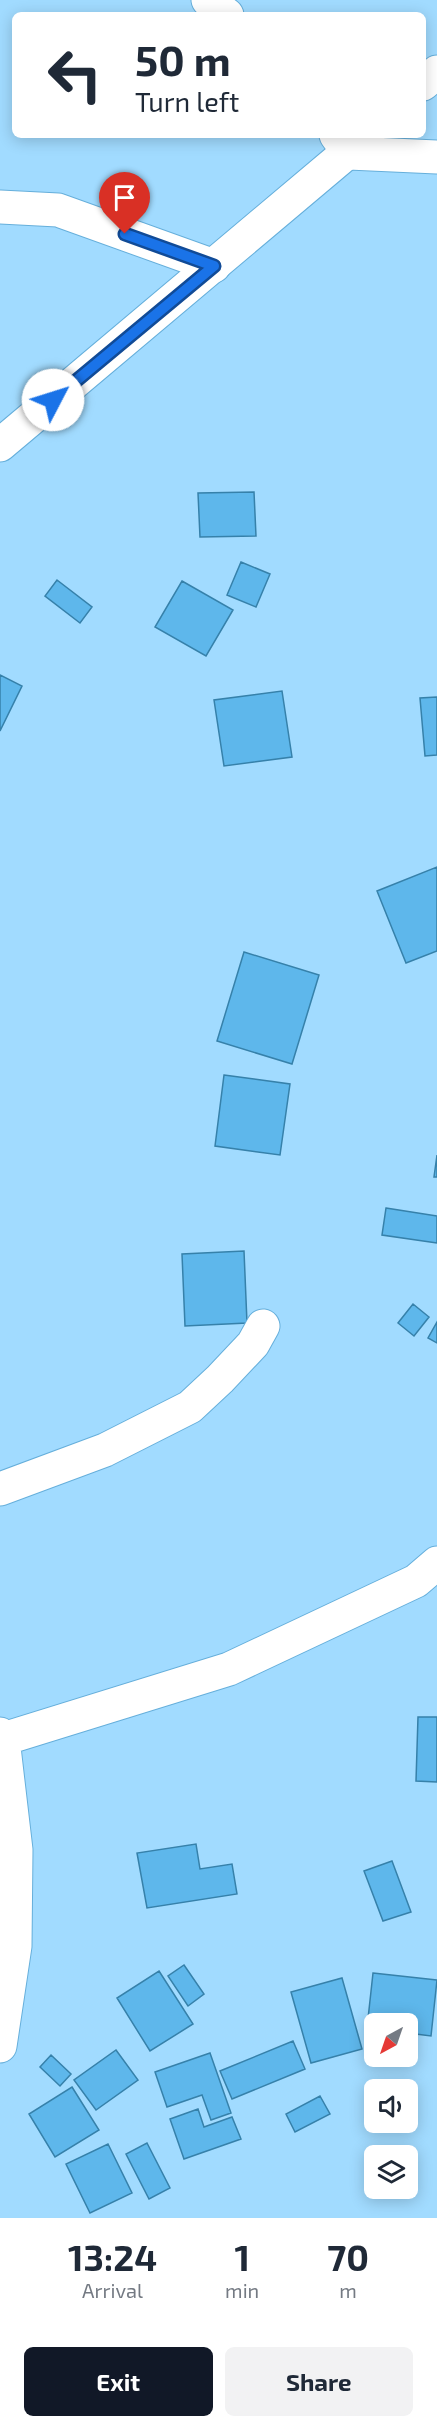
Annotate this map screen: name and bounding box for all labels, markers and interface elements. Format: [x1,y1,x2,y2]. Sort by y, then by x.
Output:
text: 50 m [135,34,231,84]
icon: left [36,36,114,114]
text: Turn left [135,85,239,117]
pin [99,172,150,234]
icon: arrive [108,181,141,214]
position arrow [21,368,85,432]
north arrow [364,2013,418,2067]
map controls [364,2013,418,2199]
button: sound [364,2079,418,2133]
button: layers [364,2145,418,2199]
text: 13:24 [68,2235,157,2278]
text: 1 [234,2235,250,2278]
text: 70 [327,2235,369,2278]
text: Arrival [82,2278,143,2302]
text: min [225,2278,259,2302]
text: m [339,2278,357,2302]
button: Exit [24,2347,213,2416]
button: Share [225,2347,413,2416]

